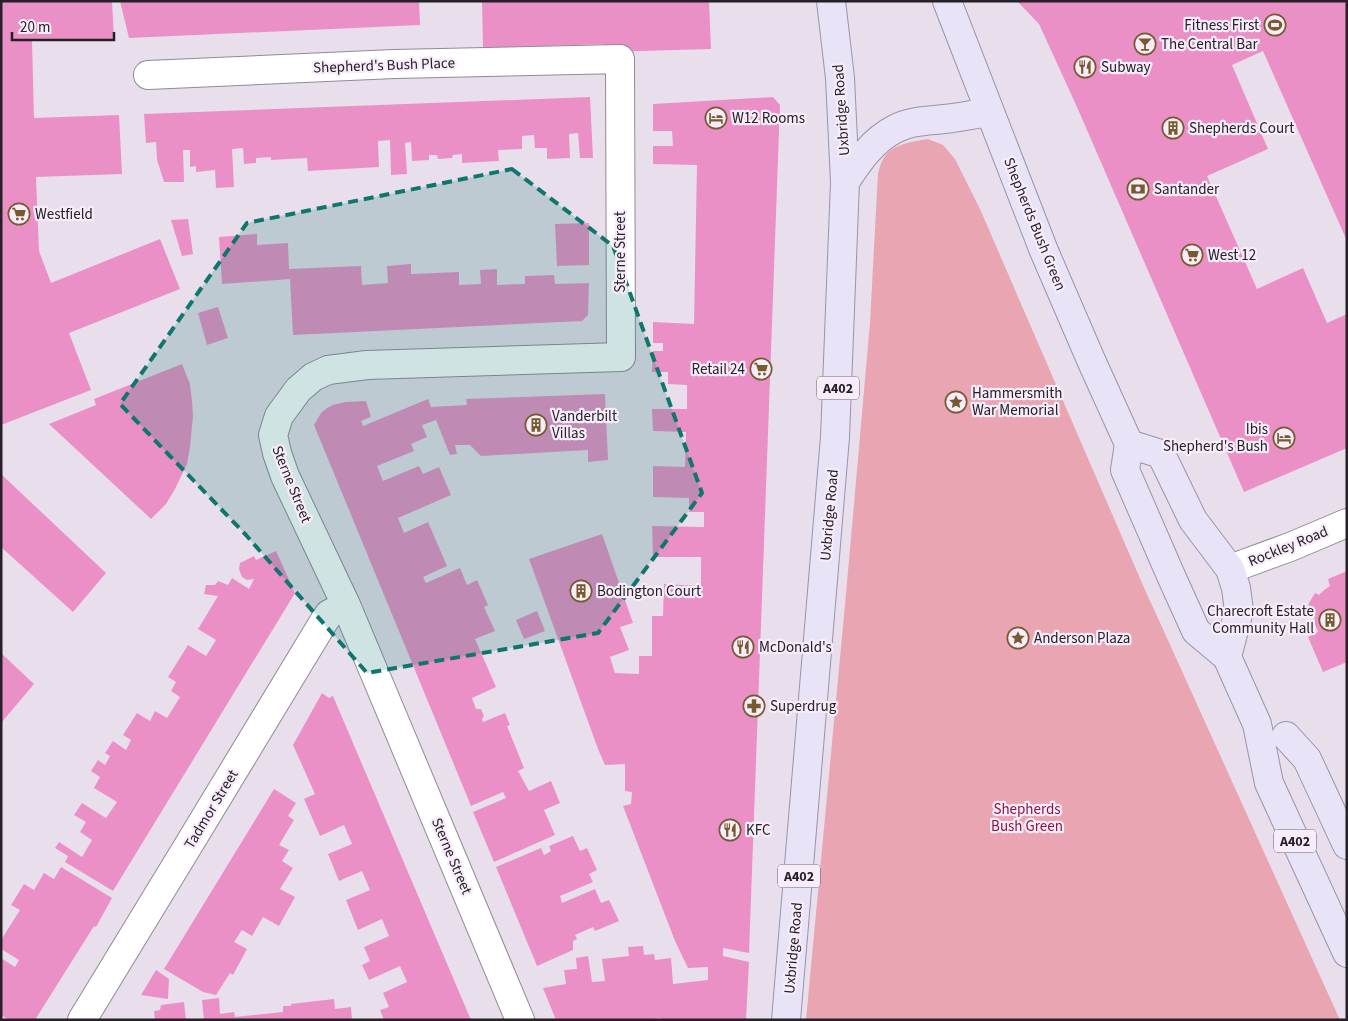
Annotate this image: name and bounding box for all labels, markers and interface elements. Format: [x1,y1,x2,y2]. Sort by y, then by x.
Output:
scale bar [12,10,115,42]
sports icon: Fitness First [1263,13,1287,37]
place label: Fitness First [1184,15,1259,36]
text: 20 m [20,17,50,38]
bar icon: The Central Bar [1133,32,1157,56]
place label: The Central Bar [1161,34,1259,55]
street label: Shepherd's Bush Place [313,53,455,78]
restaurant icon: Subway [1073,55,1097,79]
place label: Subway [1101,57,1151,78]
street label: Uxbridge Road [828,63,855,156]
hotel icon: W12 Rooms [704,106,728,130]
place label: W12 Rooms [732,108,805,129]
building icon: Shepherds Court [1161,116,1185,140]
place label: Shepherds Court [1189,118,1294,139]
street label: Shepherds Bush Green [998,154,1071,294]
bank icon: Santander [1126,177,1150,201]
place label: Santander [1154,179,1220,200]
supermarket icon: Westfield [7,202,31,226]
place label: Westfield [35,204,93,225]
street label: Sterne Street [610,211,631,293]
supermarket icon: West 12 [1180,243,1204,267]
place label: West 12 [1208,245,1256,266]
supermarket icon: Retail 24 [749,357,773,381]
place label: Retail 24 [692,359,746,380]
road number: A402 [817,376,859,399]
place label: Hammersmith War Memorial [972,383,1062,421]
place icon: Hammersmith War Memorial [944,390,968,414]
place label: Vanderbilt Villas [552,406,617,444]
building icon: Vanderbilt Villas [524,413,548,437]
place label: Ibis Shepherd's Bush [1163,419,1268,457]
hotel icon: Ibis Shepherd's Bush [1272,426,1296,450]
street label: Sterne Street [267,443,317,526]
street label: Uxbridge Road [815,468,844,562]
street label: Rockley Road [1245,521,1331,572]
building icon: Bodington Court [569,579,593,603]
place label: Bodington Court [597,581,701,602]
place label: Charecroft Estate Community Hall [1207,601,1314,639]
building icon: Charecroft Estate Community Hall [1318,608,1342,632]
place icon: Anderson Plaza [1006,626,1030,650]
place label: Anderson Plaza [1034,628,1130,649]
restaurant icon: McDonald's [731,635,755,659]
place label: McDonald's [759,637,832,658]
pharmacy icon: Superdrug [742,694,766,718]
place label: Superdrug [770,696,837,717]
street label: Tadmor Street [179,766,243,853]
park label: Shepherds Bush Green [991,799,1063,837]
street label: Sterne Street [426,815,477,898]
restaurant icon: KFC [718,818,742,842]
place label: KFC [746,820,771,841]
road number: A402 [1274,829,1316,852]
road number: A402 [778,864,820,888]
street label: Uxbridge Road [779,901,808,995]

